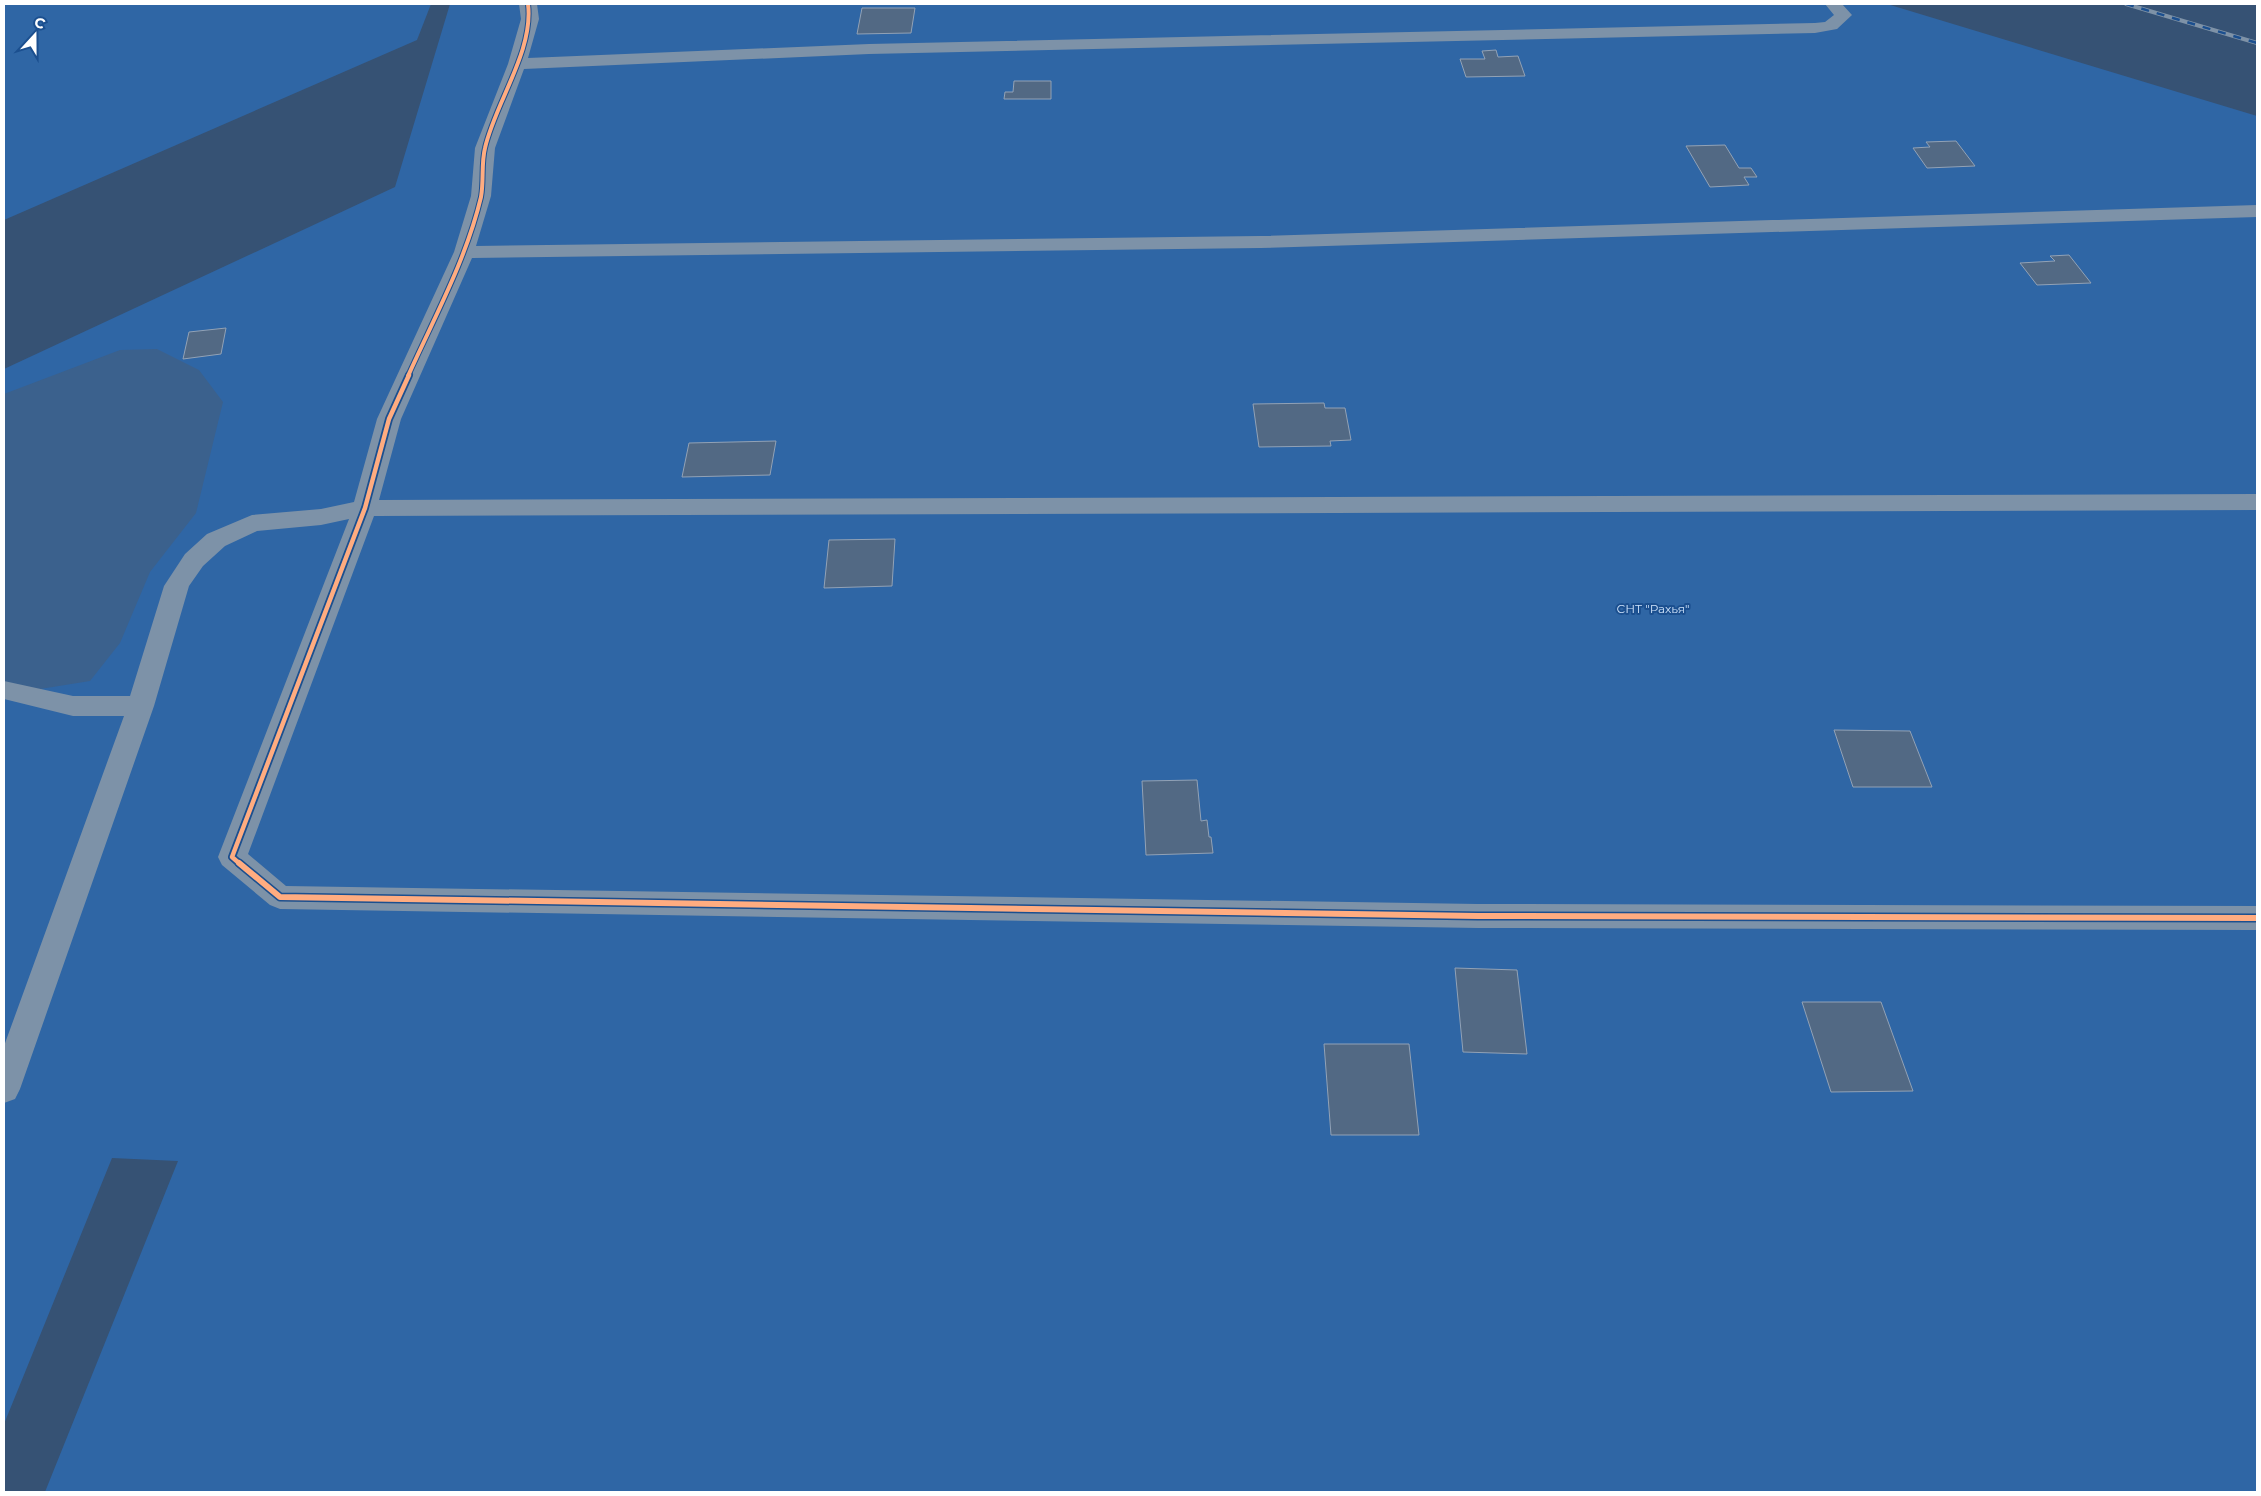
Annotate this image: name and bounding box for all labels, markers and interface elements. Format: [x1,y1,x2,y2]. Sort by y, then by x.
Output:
north arrow [10,10,60,60]
text: С [32,13,48,33]
park label: СНТ "Рахья" [1617,601,1689,616]

